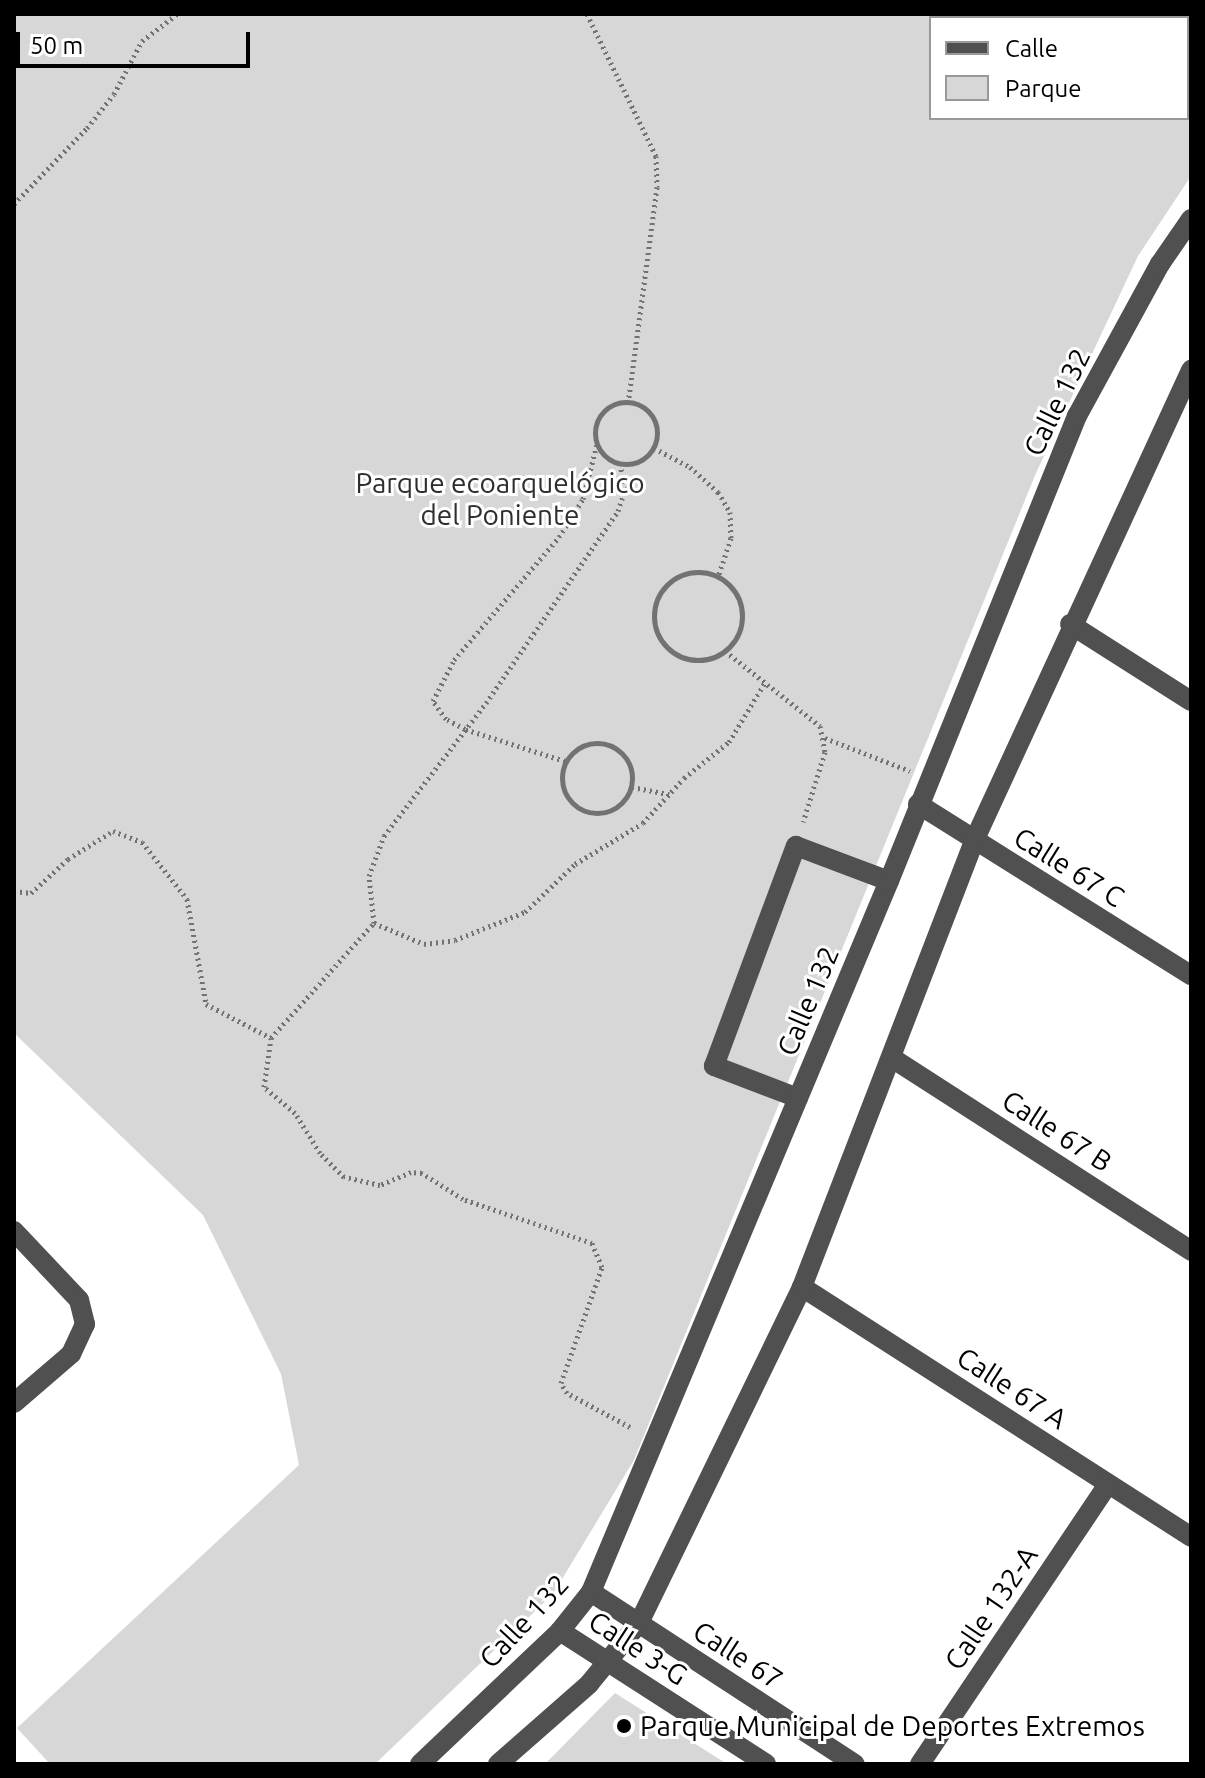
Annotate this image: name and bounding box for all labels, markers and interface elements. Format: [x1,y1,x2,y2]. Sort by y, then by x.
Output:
scale bar [20,16,254,66]
legend [929,16,1189,120]
text: 50 m [30,32,83,59]
text: Calle [1005,35,1058,62]
text: Parque [1005,75,1082,102]
street label: Calle 132 [1017,343,1097,461]
park label: Parque ecoarquelógico del Poniente [355,466,645,532]
street label: Calle 67 C [1008,820,1130,914]
street label: Calle 132 [770,941,846,1061]
street label: Calle 67 B [996,1083,1118,1179]
street label: Calle 67 A [951,1340,1073,1436]
street label: Calle 132-A [937,1540,1045,1676]
street label: Calle 132 [472,1567,576,1675]
street label: Calle 3-G [582,1604,694,1692]
street label: Calle 67 [687,1614,789,1696]
place label: Parque Municipal de Deportes Extremos [640,1709,1145,1743]
marker: Parque Municipal de Deportes Extremos [615,1717,633,1735]

